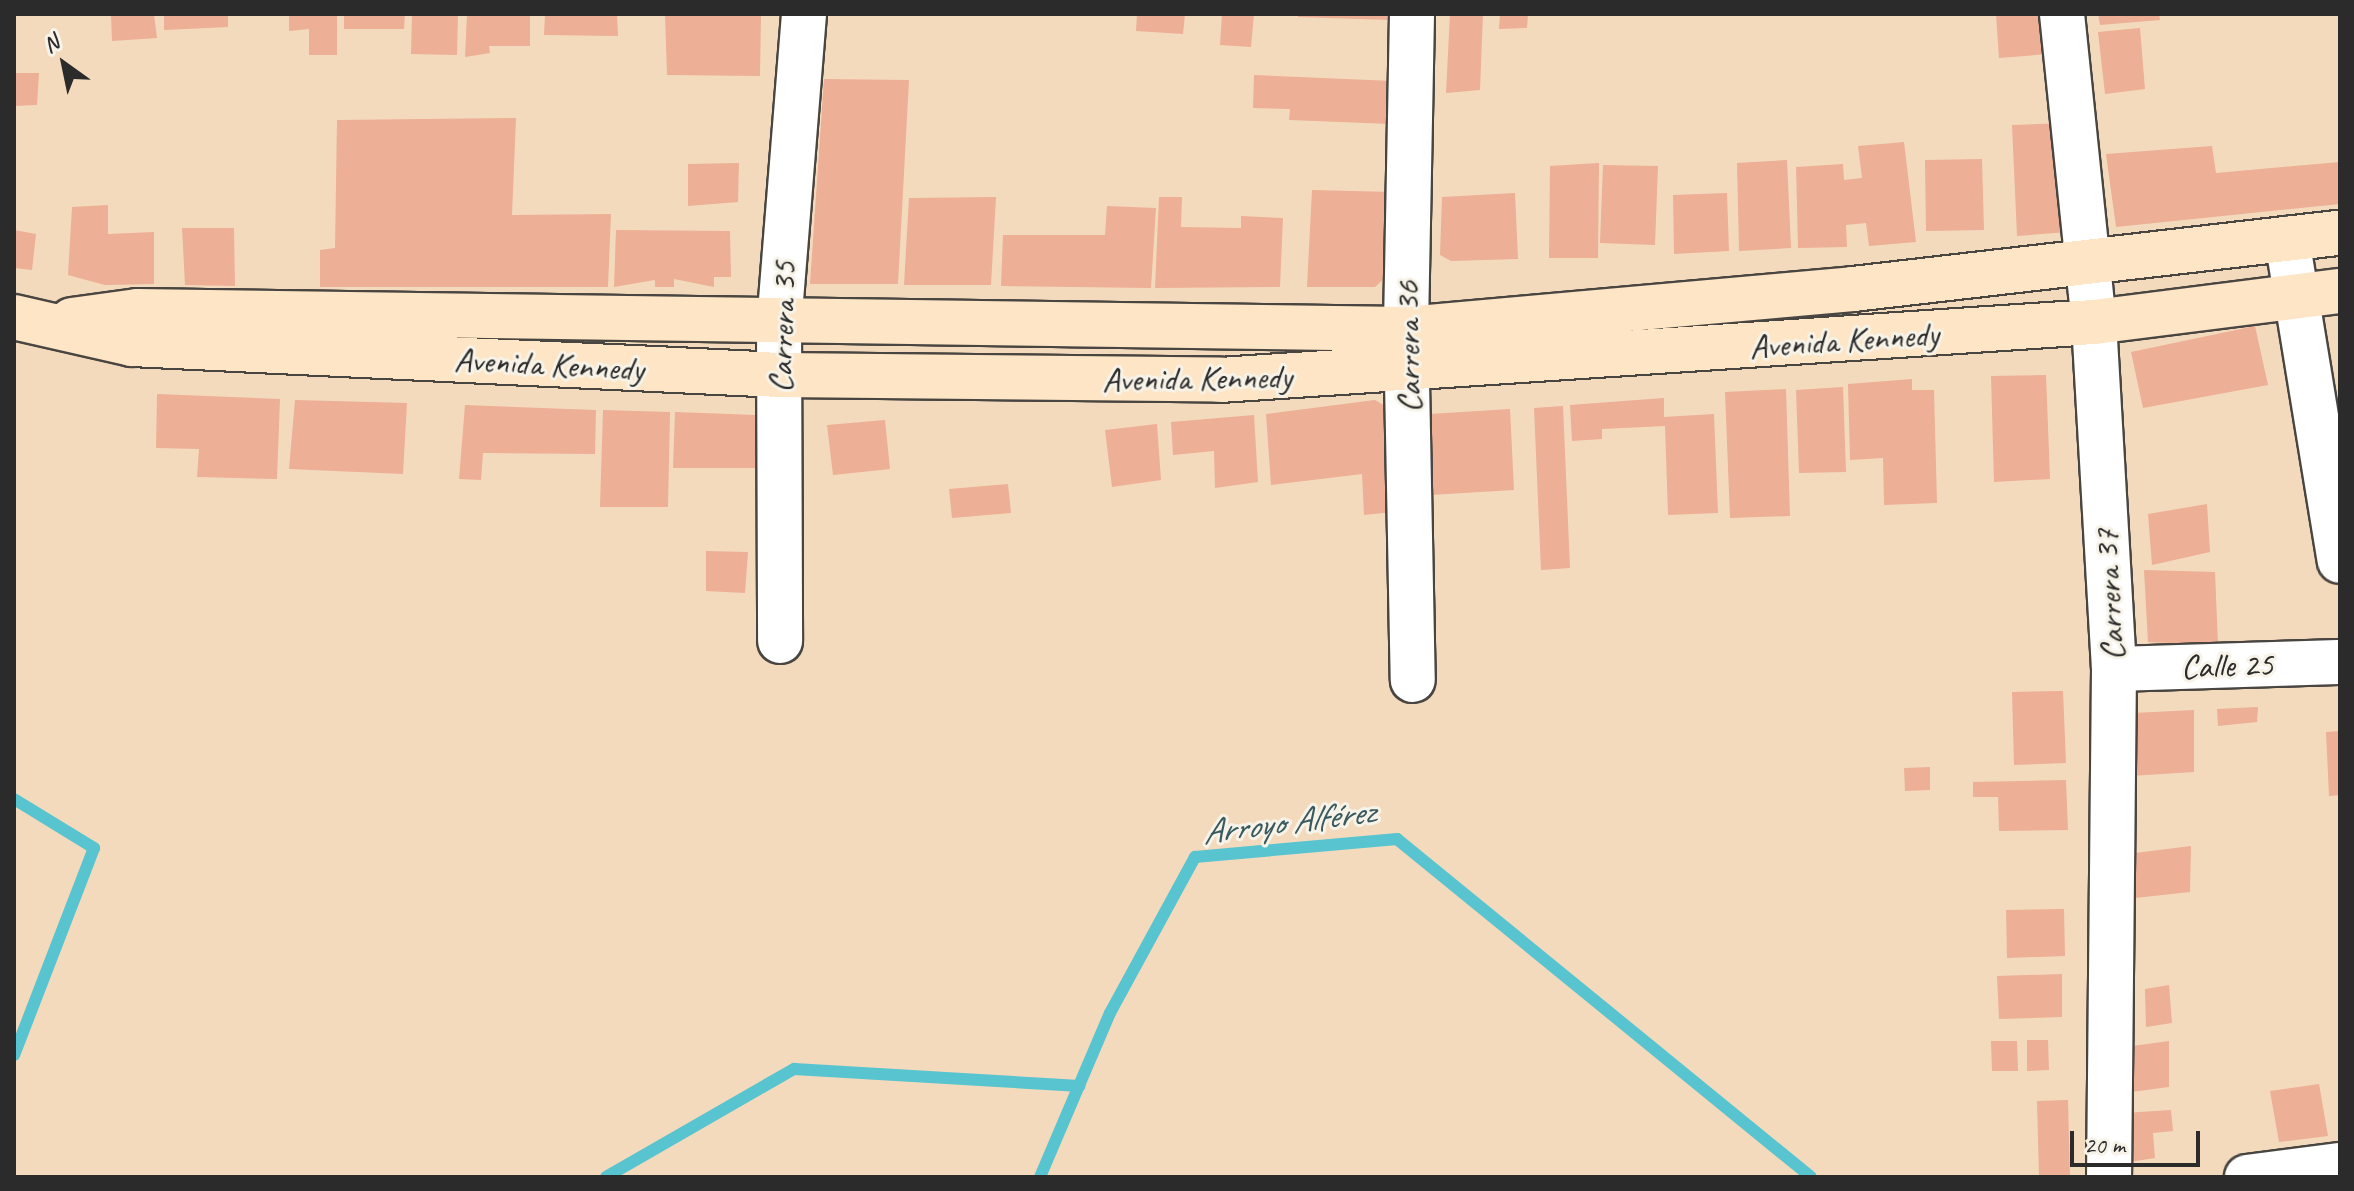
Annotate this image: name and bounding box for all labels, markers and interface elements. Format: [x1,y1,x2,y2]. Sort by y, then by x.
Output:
north arrow [24,24,104,104]
text: N [38,28,64,59]
street label: Carrera 35 [759,261,805,393]
street label: Carrera 36 [1386,281,1430,413]
street label: Avenida Kennedy [1748,313,1940,367]
street label: Avenida Kennedy [453,339,645,389]
street label: Avenida Kennedy [1102,356,1292,400]
street label: Carrera 37 [2085,528,2133,662]
street label: Calle 25 [2180,643,2274,687]
water label: Arroyo Alférez [1200,790,1376,854]
scale bar [2074,1115,2204,1165]
text: 20 m [2084,1130,2125,1160]

